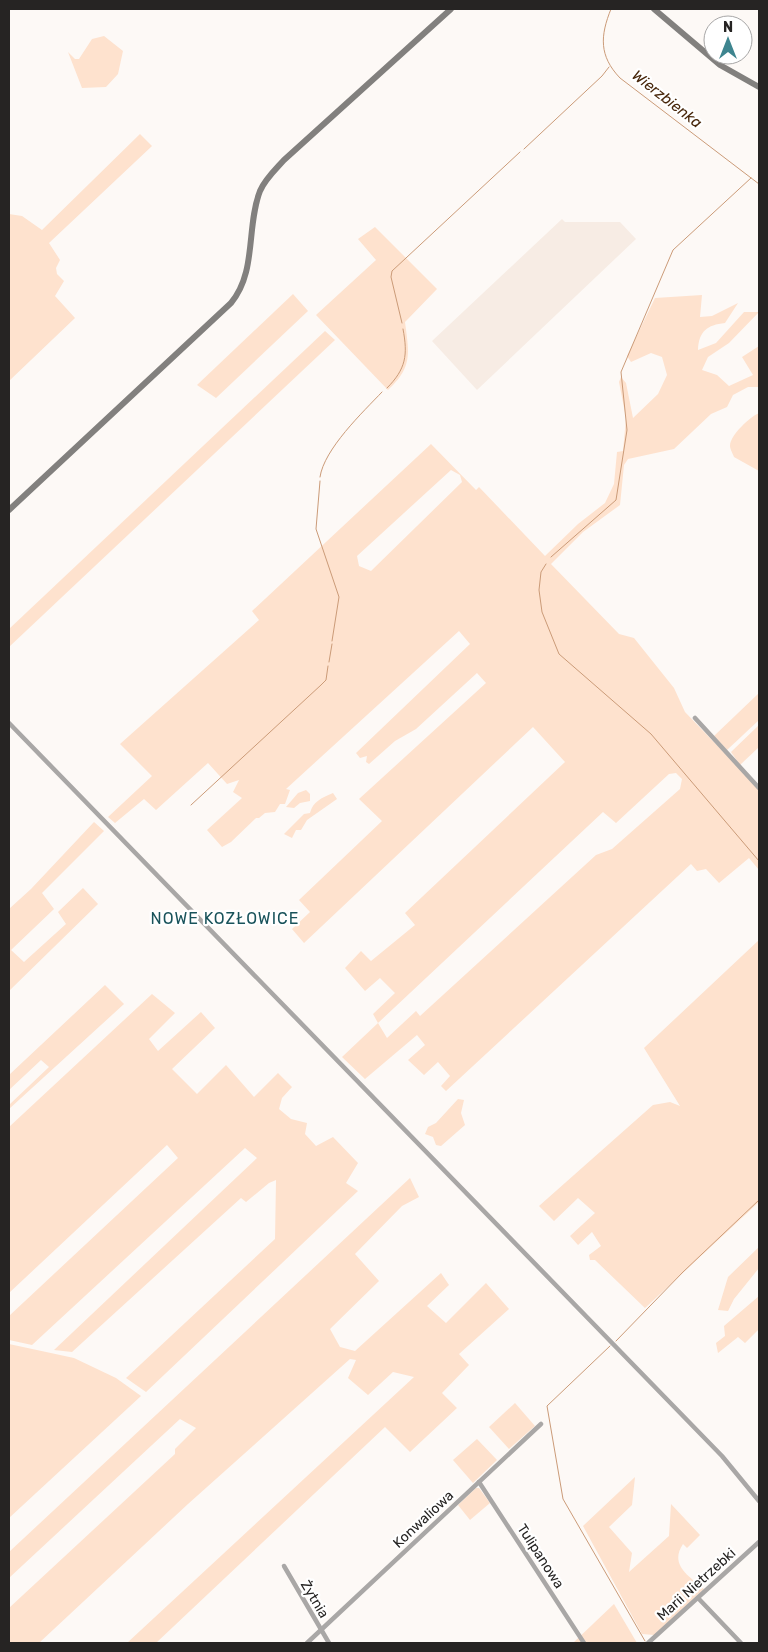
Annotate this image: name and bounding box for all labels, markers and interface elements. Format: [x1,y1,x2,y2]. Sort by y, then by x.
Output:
north arrow [703,15,753,65]
text: N [723,19,733,36]
water label: Wierzbienka [628,66,706,132]
district label: NOWE KOZŁOWICE [151,909,299,928]
street label: Konwaliowa [390,1487,457,1552]
street label: Tulipanowa [513,1521,568,1592]
street label: Marii Nietrzebki [654,1545,739,1624]
street label: Żytnia [297,1577,332,1621]

